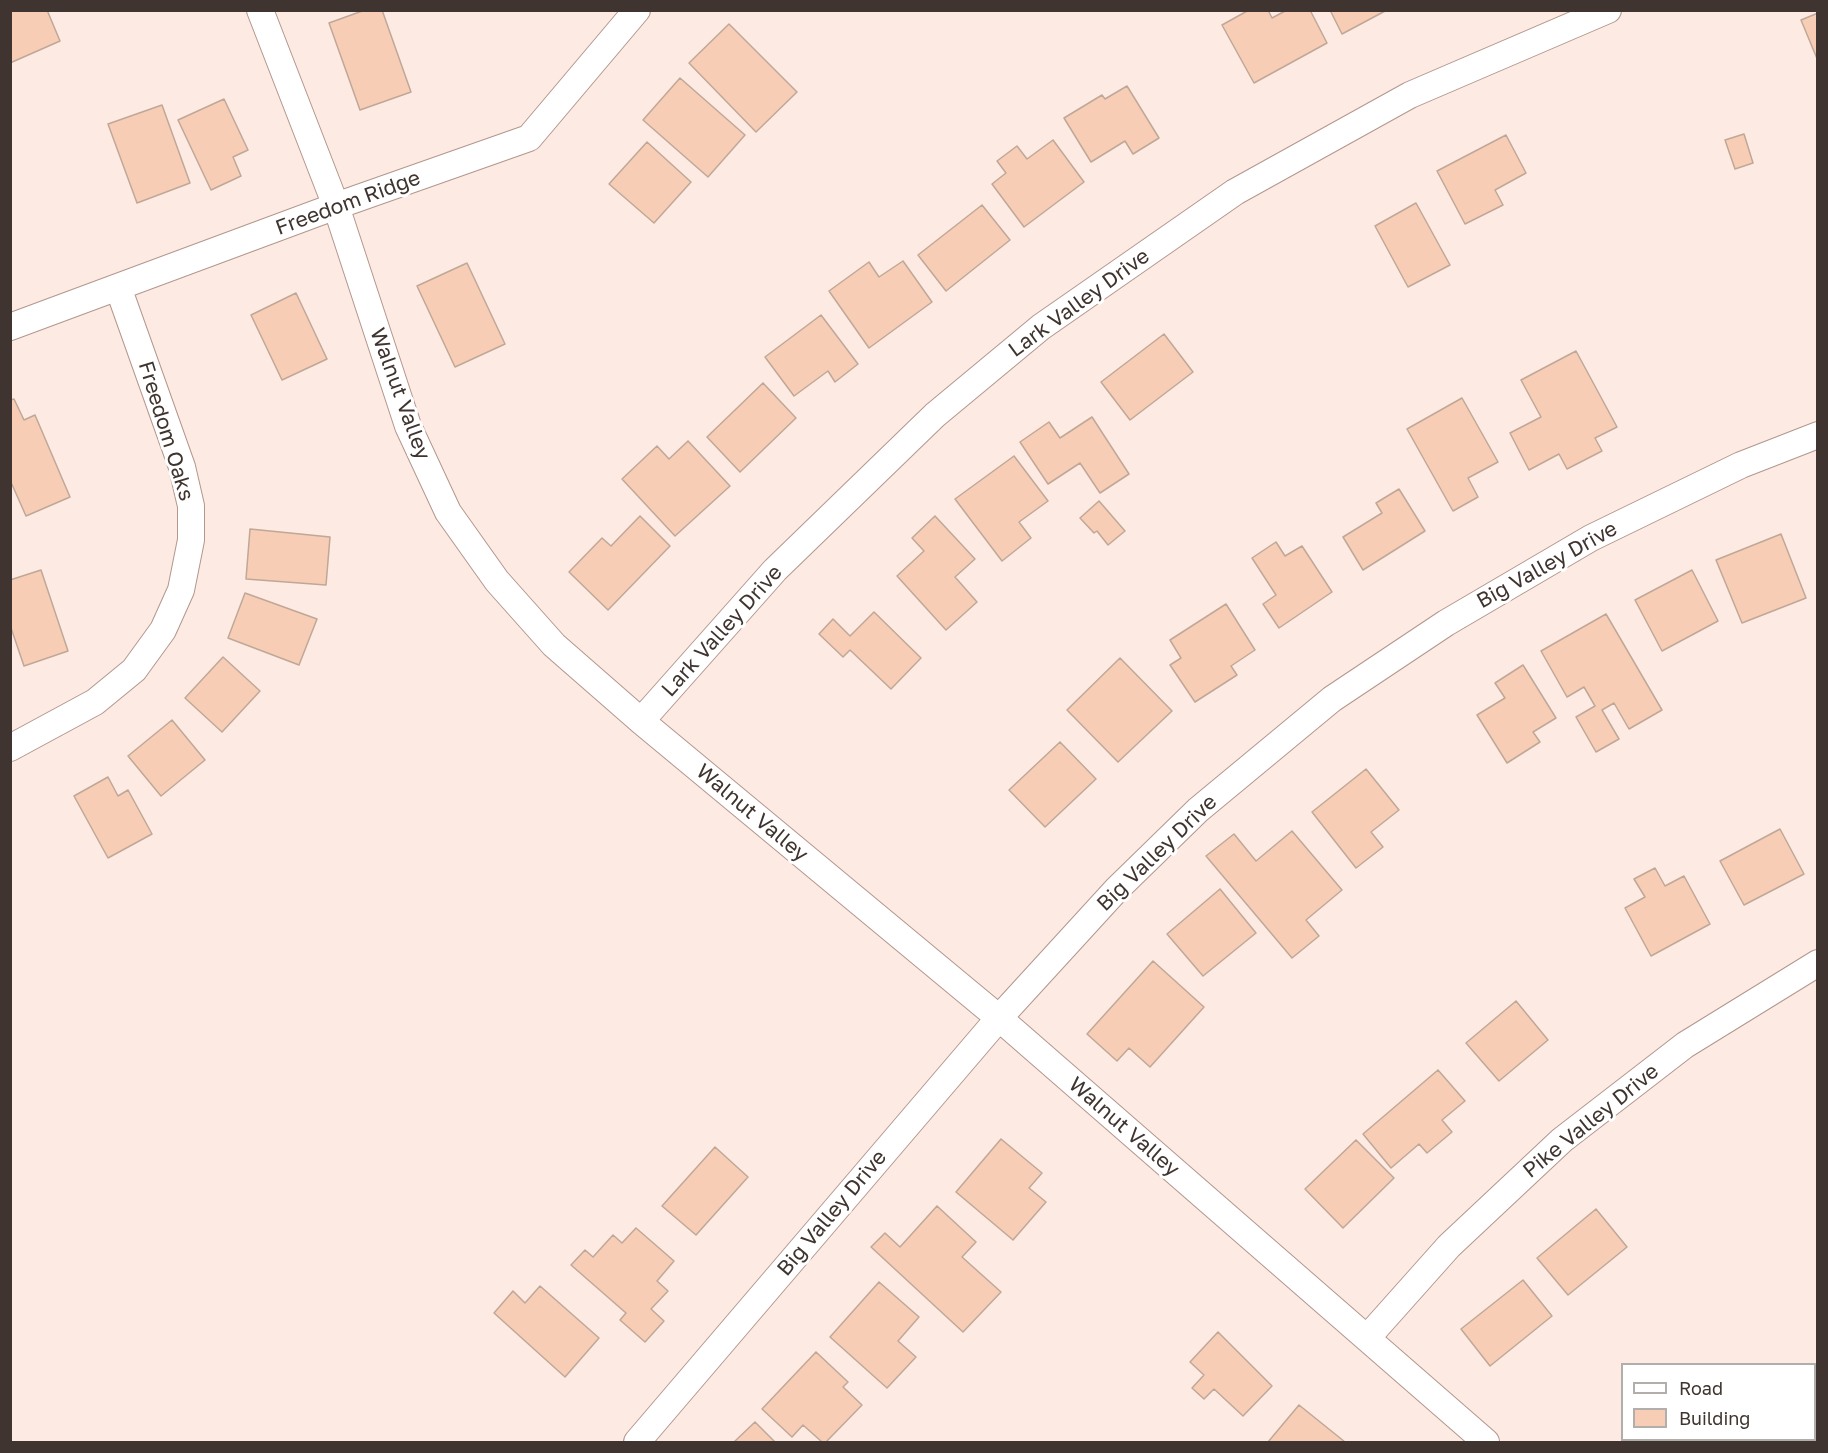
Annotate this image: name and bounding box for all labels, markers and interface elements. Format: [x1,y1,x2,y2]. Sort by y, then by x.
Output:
street label: Freedom Ridge [272,165,424,241]
street label: Lark Valley Drive [1004,243,1154,363]
street label: Walnut Valley [364,325,436,463]
street label: Freedom Oaks [133,358,199,504]
street label: Big Valley Drive [1472,516,1622,614]
street label: Lark Valley Drive [656,560,788,702]
street label: Walnut Valley [691,759,813,867]
street label: Big Valley Drive [1092,790,1222,916]
street label: Pike Valley Drive [1518,1059,1664,1183]
street label: Walnut Valley [1063,1072,1185,1182]
street label: Big Valley Drive [772,1145,892,1281]
legend [1621,1363,1816,1441]
text: Road [1679,1377,1723,1399]
text: Building [1679,1407,1750,1429]

